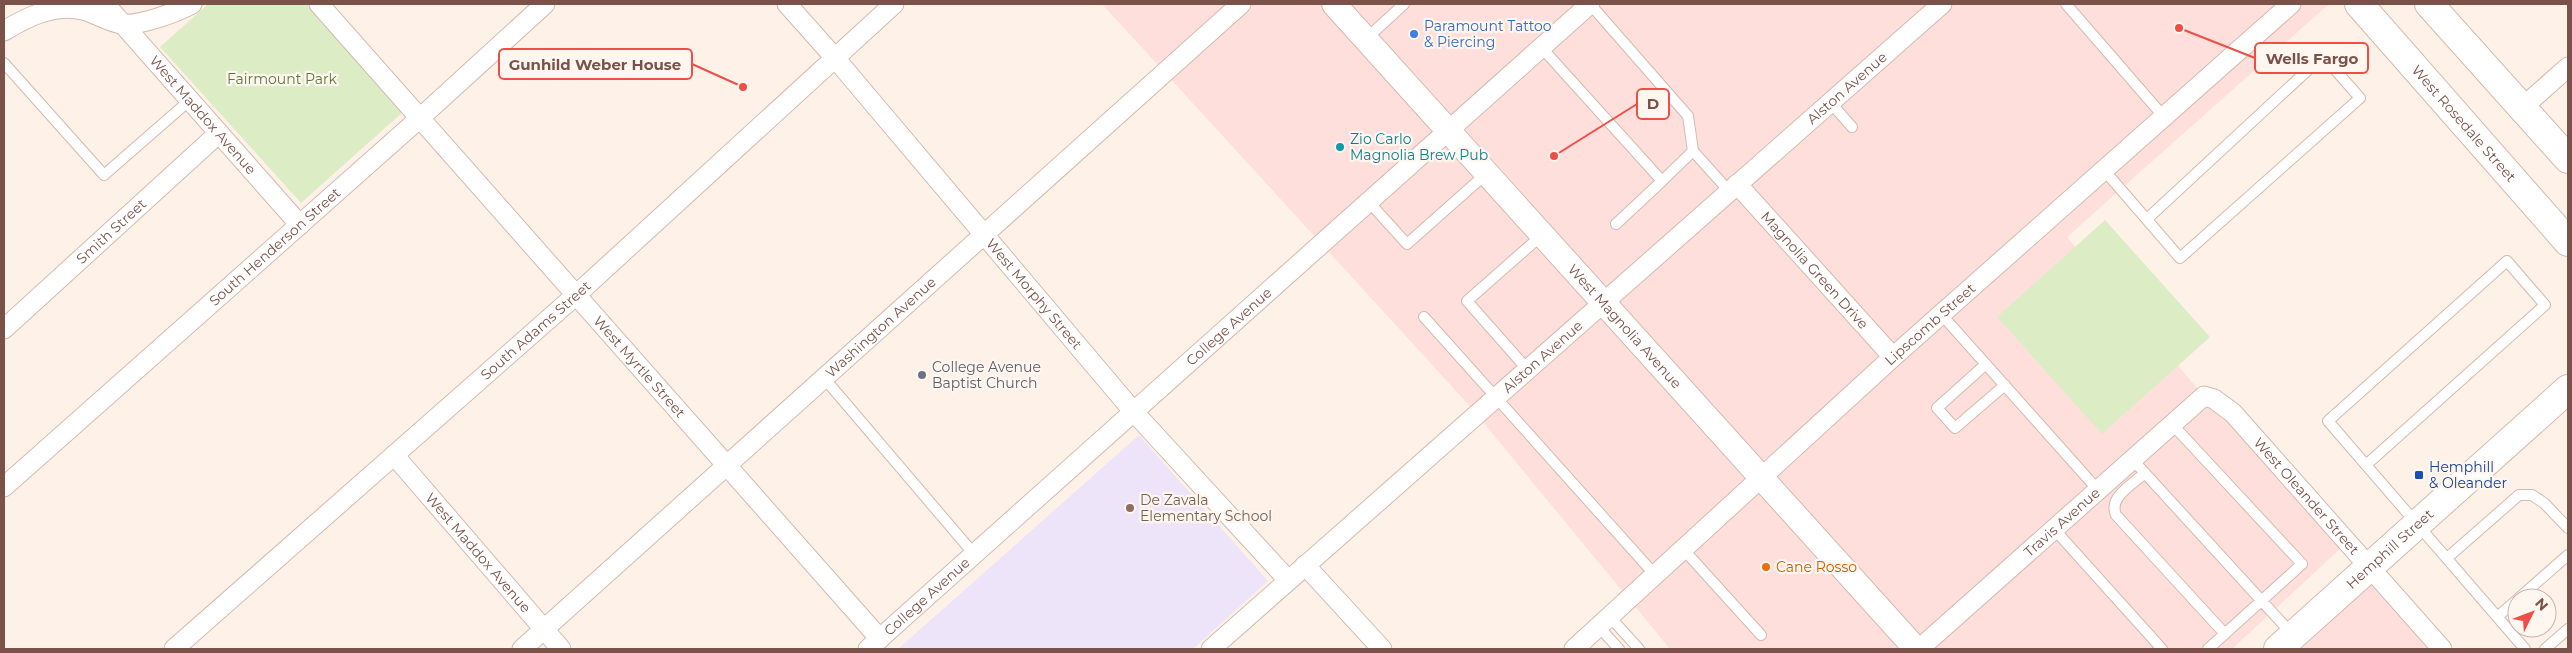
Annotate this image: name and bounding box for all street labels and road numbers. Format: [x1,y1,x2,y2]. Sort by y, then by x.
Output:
street label: Alston Avenue [1803,48,1891,128]
street label: West Maddox Avenue [146,52,260,178]
street label: West Rosedale Street [2408,61,2520,186]
street label: South Henderson Street [205,184,344,310]
street label: Smith Street [72,195,150,268]
street label: Magnolia Green Drive [1757,208,1872,333]
street label: West Morphy Street [982,235,1086,353]
street label: West Magnolia Avenue [1564,260,1685,392]
street label: Washington Avenue [822,273,940,381]
street label: South Adams Street [477,277,595,384]
street label: Lipscomb Street [1881,279,1979,369]
street label: College Avenue [1182,284,1276,370]
street label: West Myrtle Street [590,312,690,422]
street label: Alston Avenue [1499,316,1586,397]
street label: West Oleander Street [2250,434,2363,559]
street label: Travis Avenue [2020,484,2104,561]
street label: West Maddox Avenue [422,489,535,617]
street label: Hemphill Street [2342,505,2437,593]
street label: College Avenue [880,553,974,639]

